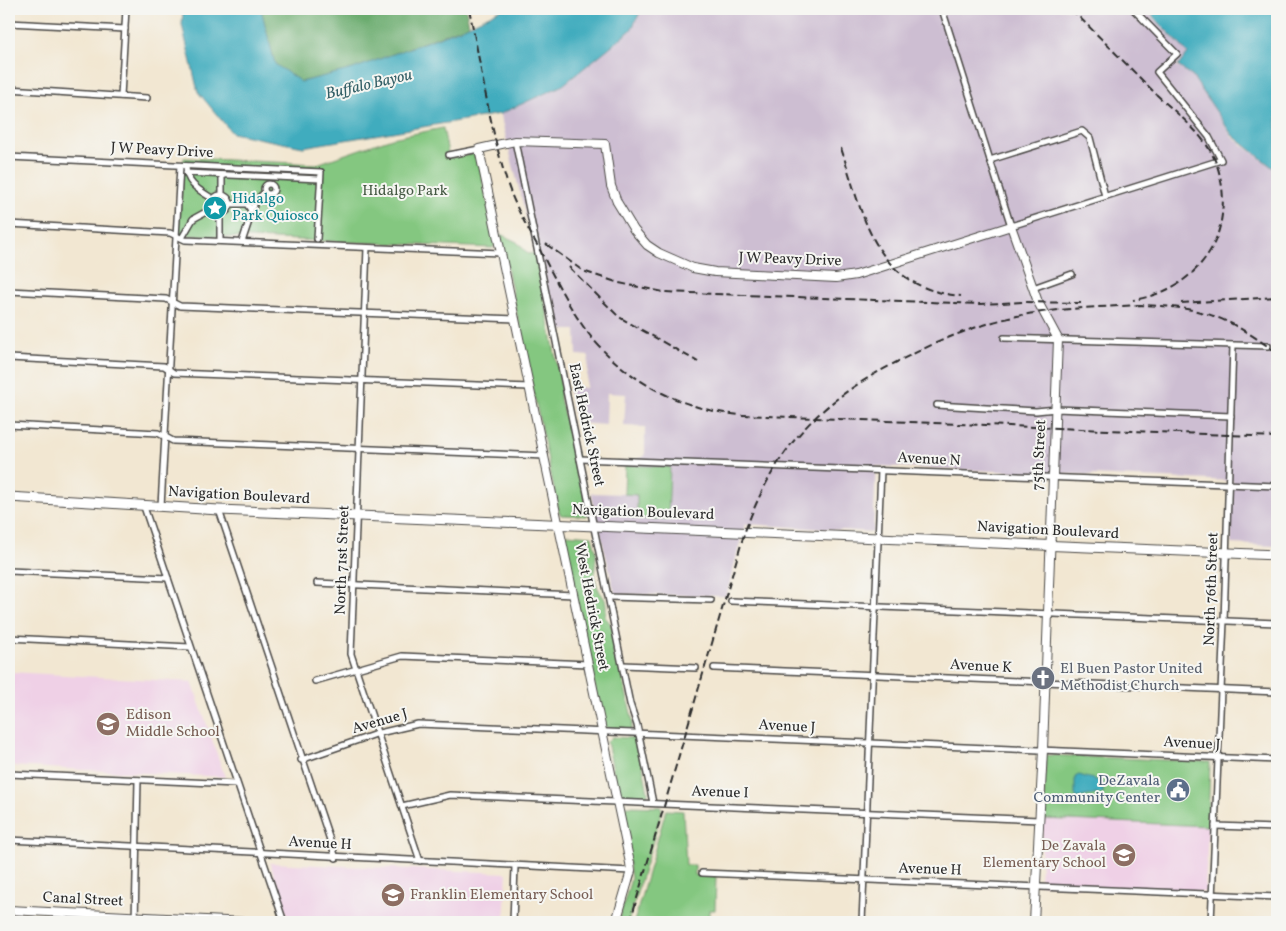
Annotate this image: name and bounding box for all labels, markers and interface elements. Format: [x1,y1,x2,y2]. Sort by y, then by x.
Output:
water label: Buffalo Bayou [323,64,415,106]
street label: J W Peavy Drive [110,138,214,164]
park label: Hidalgo Park [362,181,448,202]
place label: Hidalgo Park Quiosco [232,189,319,227]
place icon: Hidalgo Park Quiosco [202,195,228,221]
street label: J W Peavy Drive [738,248,842,272]
street label: East Hedrick Street [563,361,609,489]
street label: 75th Street [1028,419,1052,491]
street label: Avenue N [897,448,961,472]
street label: Navigation Boulevard [167,482,311,510]
street label: Navigation Boulevard [571,500,715,526]
street label: North 71st Street [331,505,355,615]
street label: Navigation Boulevard [976,517,1120,545]
street label: North 76th Street [1200,532,1224,646]
street label: West Hedrick Street [568,541,614,673]
street label: Avenue K [949,655,1013,679]
place label: El Buen Pastor United Methodist Church [1060,659,1203,697]
church icon: El Buen Pastor United Methodist Church [1030,665,1056,691]
street label: Avenue J [350,704,410,740]
place label: Edison Middle School [126,705,220,743]
school or university icon: Edison Middle School [95,711,121,737]
street label: Avenue J [758,715,816,739]
street label: Avenue J [1163,732,1221,756]
place label: DeZavala Community Center [1033,771,1160,809]
public building icon: DeZavala Community Center [1165,777,1191,803]
street label: Avenue I [691,782,749,804]
street label: Avenue H [288,832,352,856]
place label: De Zavala Elementary School [983,836,1106,874]
school or university icon: De Zavala Elementary School [1111,842,1137,868]
street label: Avenue H [898,858,962,882]
school or university icon: Franklin Elementary School [380,882,406,908]
place label: Franklin Elementary School [410,885,593,906]
street label: Canal Street [42,887,124,913]

